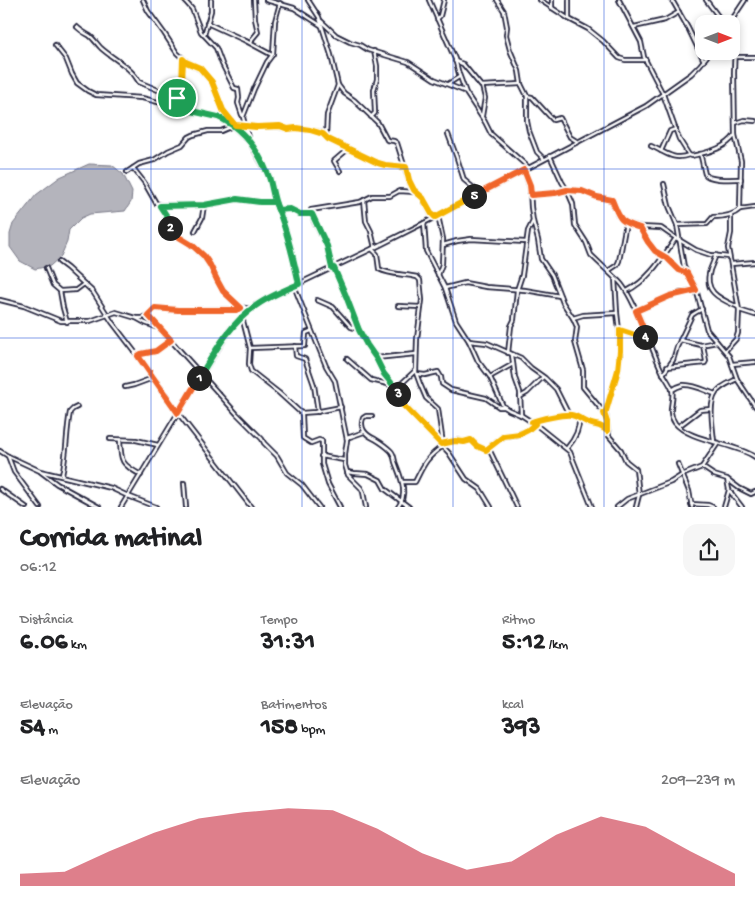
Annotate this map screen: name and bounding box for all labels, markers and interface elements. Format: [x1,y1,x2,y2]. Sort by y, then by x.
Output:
north arrow [695,15,740,60]
map controls [695,15,740,60]
pin [156,77,198,119]
icon: arrive [163,84,191,112]
pin: 5 [462,184,486,208]
text: 5 [471,188,478,205]
pin: 2 [158,216,182,240]
text: 2 [167,220,174,237]
pin: 4 [632,324,658,350]
text: 4 [642,329,649,346]
pin: 1 [186,366,212,390]
text: 1 [197,370,202,387]
pin: 3 [386,382,410,406]
text: 3 [395,386,402,403]
text: Corrida matinal [20,523,202,556]
button: share [683,524,735,576]
text: 06:12 [20,559,57,578]
text: Distância [20,612,73,629]
text: Tempo [261,612,298,629]
text: Ritmo [502,612,535,629]
text: 6.06 [20,629,67,658]
text: 31:31 [261,629,315,658]
text: 5:12 [502,629,545,658]
text: km [67,637,87,654]
text: /km [545,637,568,654]
text: Elevação [20,697,73,714]
text: Batimentos [261,697,327,714]
text: kcal [502,697,524,714]
text: 54 [20,714,45,743]
text: 158 [261,714,298,743]
text: 393 [502,714,540,743]
text: m [45,722,58,739]
text: bpm [298,722,326,739]
text: Elevação [20,772,80,791]
text: 209–239 m [661,772,735,791]

